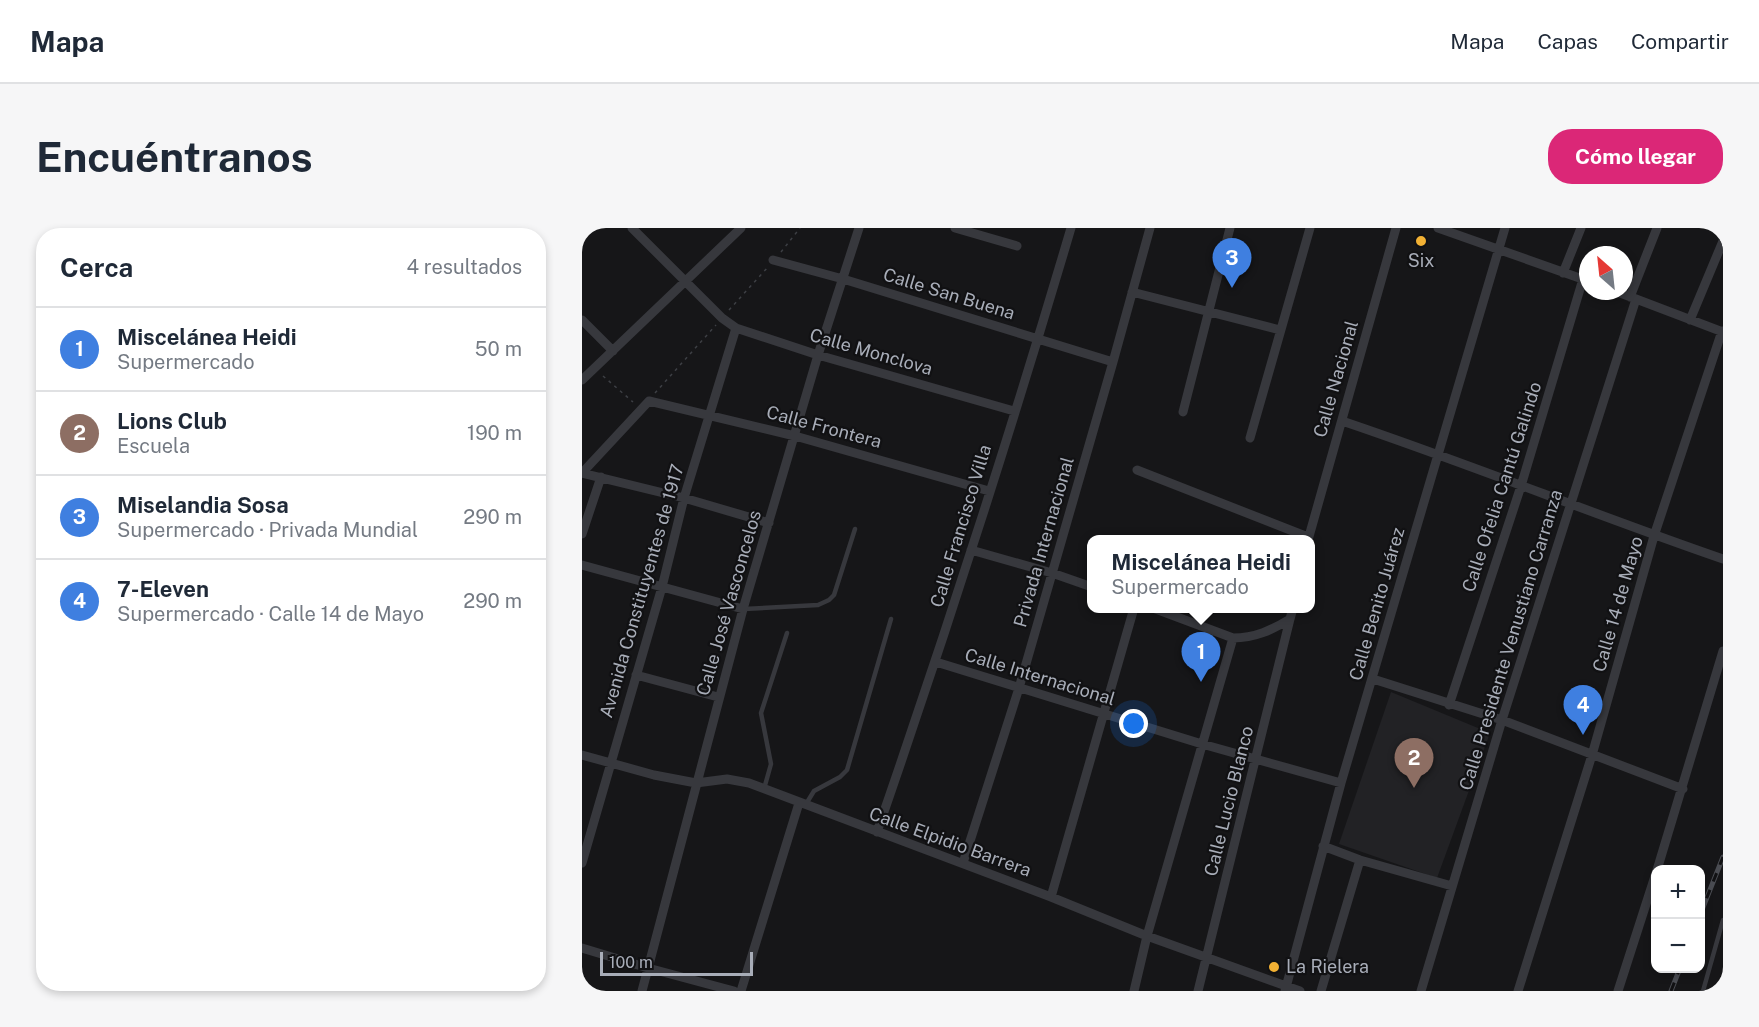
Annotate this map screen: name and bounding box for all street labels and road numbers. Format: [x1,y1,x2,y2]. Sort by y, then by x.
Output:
street label: Calle San Buena [881,264,1018,324]
street label: Calle Nacional [1309,318,1362,440]
street label: Calle Monclova [807,324,935,379]
street label: Calle Ofelia Cantú Galindo [1458,379,1545,595]
street label: Calle Frontera [764,401,884,452]
street label: Calle Francisco Villa [926,442,995,610]
street label: Privada Internacional [1009,454,1078,629]
street label: Avenida Constituyentes de 1917 [595,462,688,720]
street label: Calle Presidente Venustiano Carranza [1455,487,1566,793]
street label: Calle José Vasconcelos [692,508,765,698]
street label: Calle Benito Juárez [1345,525,1408,683]
street label: Calle 14 de Mayo [1588,534,1647,674]
street label: Calle Internacional [962,644,1118,709]
street label: Calle Lucio Blanco [1200,724,1257,878]
street label: Calle Elpidio Barrera [866,802,1034,881]

